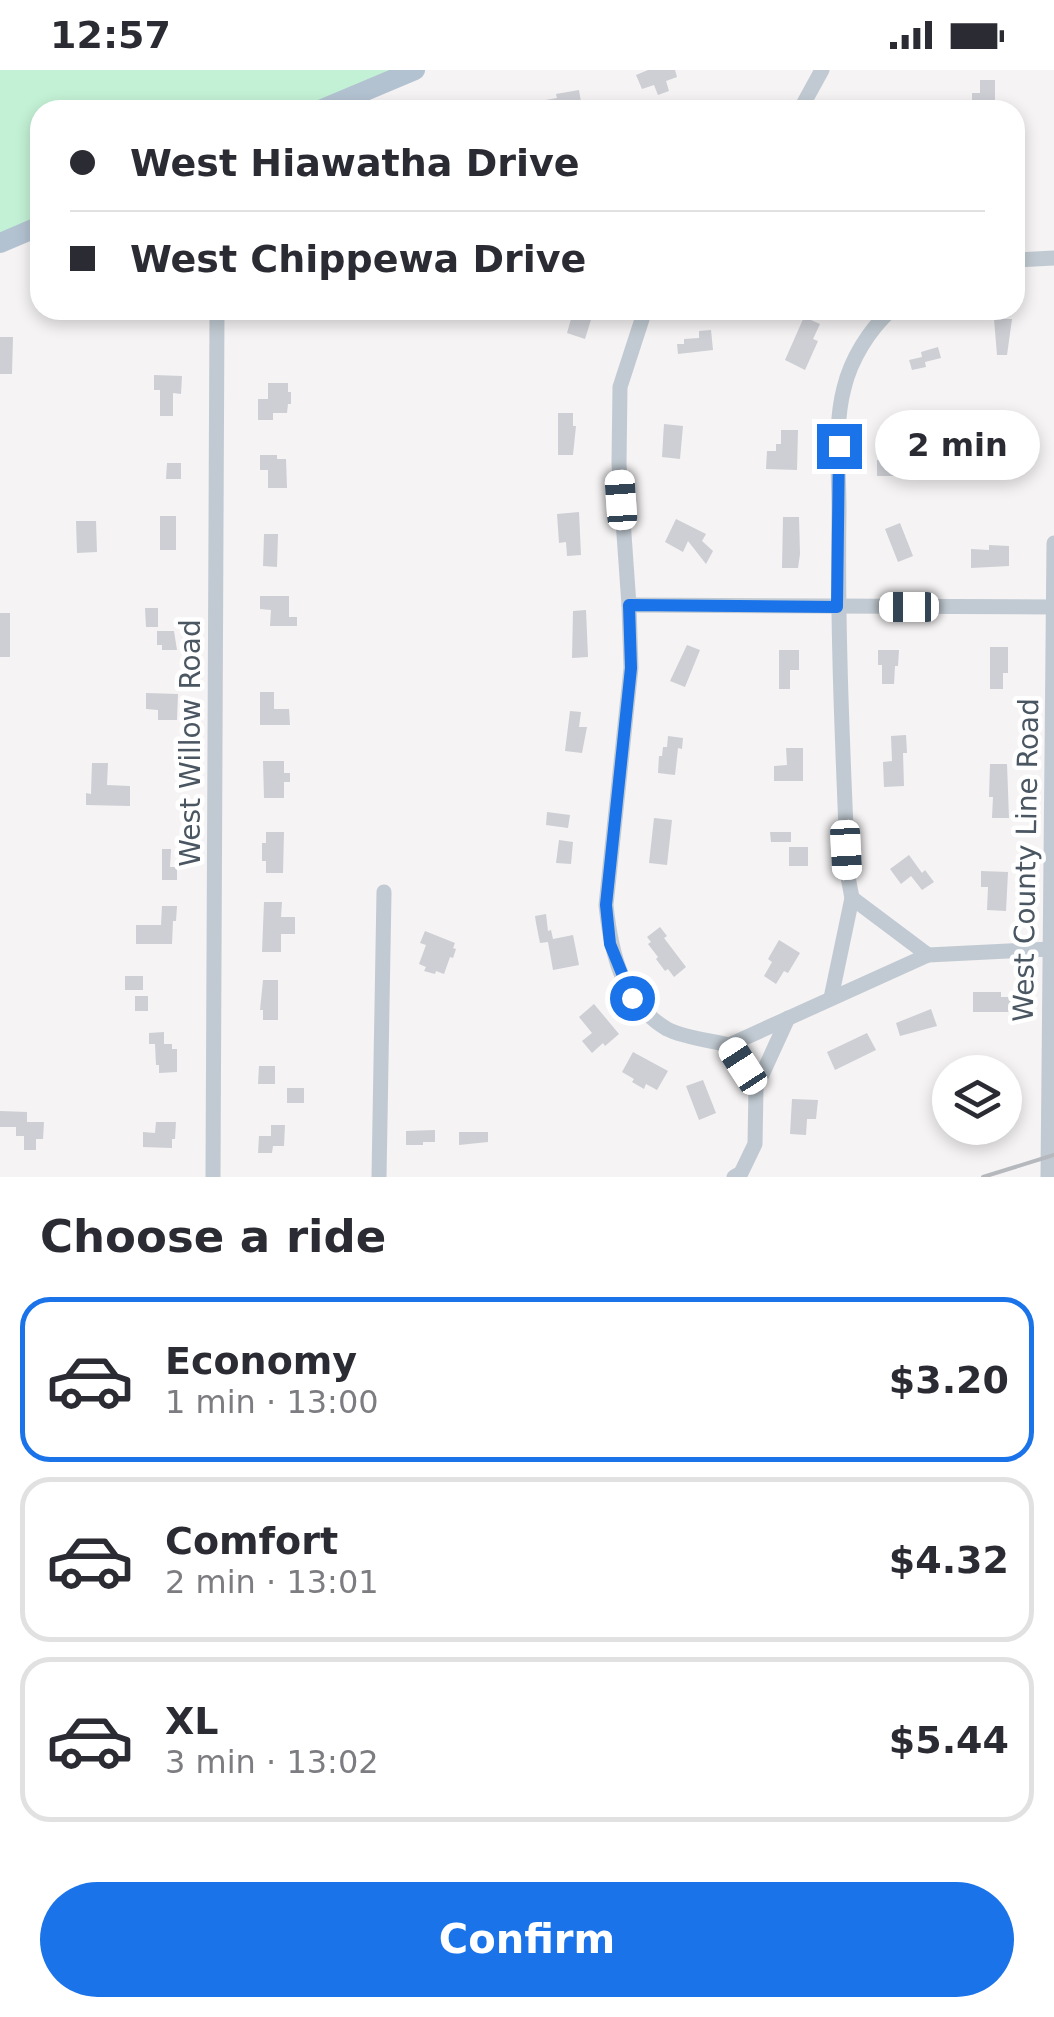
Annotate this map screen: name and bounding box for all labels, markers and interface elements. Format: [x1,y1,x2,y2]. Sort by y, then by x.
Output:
text: 12:57 [50,13,171,57]
text: West Hiawatha Drive [130,141,580,185]
text: West Chippewa Drive [130,237,586,281]
callout: 2 min [874,411,1039,481]
route end [817,424,862,469]
text: 2 min [907,426,1008,464]
car [604,469,638,531]
car [879,592,939,622]
street label: West Willow Road [174,619,207,867]
street label: West County Line Road [1007,698,1045,1022]
car [829,819,863,881]
route start [610,976,655,1021]
car [714,1033,772,1099]
map controls [932,1055,1022,1145]
button: layers [932,1055,1022,1145]
text: Choose a ride [40,1210,386,1263]
icon: car [45,1335,135,1425]
text: Economy [165,1339,357,1383]
text: $3.20 [889,1358,1009,1402]
text: 1 min · 13:00 [165,1383,379,1421]
icon: car [45,1515,135,1605]
text: Comfort [165,1519,338,1563]
text: $4.32 [889,1538,1009,1582]
text: 2 min · 13:01 [165,1563,379,1601]
icon: car [45,1695,135,1785]
text: XL [165,1699,219,1743]
text: $5.44 [889,1718,1009,1762]
text: 3 min · 13:02 [165,1743,379,1781]
button: Confirm [40,1882,1014,1997]

